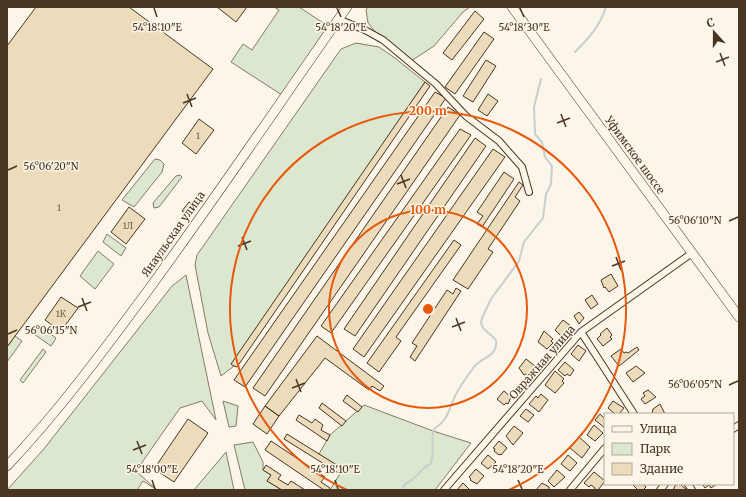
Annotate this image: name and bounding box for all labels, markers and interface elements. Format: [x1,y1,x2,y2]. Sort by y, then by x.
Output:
north arrow [694,12,734,52]
text: С [705,15,716,31]
text: 54°18'10"E [132,21,182,34]
text: 54°18'20"E [315,21,367,34]
text: 54°18'30"E [498,21,550,34]
text: 200 m [409,103,447,118]
street label: Уфимское шоссе [601,112,668,197]
house number: 1 [196,130,200,141]
text: 56°06'20"N [24,160,79,173]
street label: Янаульская улица [138,188,208,280]
house number: 1 [57,202,61,213]
text: 100 m [410,202,446,217]
text: 56°06'10"N [668,214,722,227]
house number: 1Л [123,220,134,231]
centre of rings [421,302,435,316]
house number: 1К [56,308,67,319]
street label: Овражная улица [506,322,578,402]
text: 56°06'15"N [25,324,77,337]
text: 56°06'05"N [668,378,722,391]
legend [604,413,734,485]
text: Улица [639,421,677,436]
text: Парк [640,441,671,456]
text: Здание [640,461,683,476]
text: 54°18'00"E [126,463,179,476]
text: 54°18'10"E [310,463,360,476]
text: 54°18'20"E [492,463,544,476]

